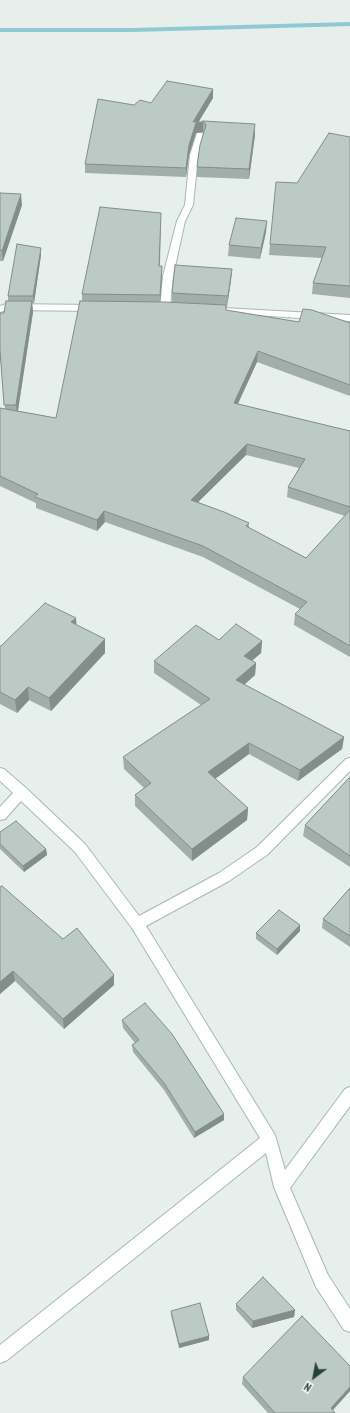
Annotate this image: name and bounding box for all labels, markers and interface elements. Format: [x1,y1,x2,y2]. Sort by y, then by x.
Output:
north arrow [294,1357,334,1397]
text: N [301,1380,314,1395]

